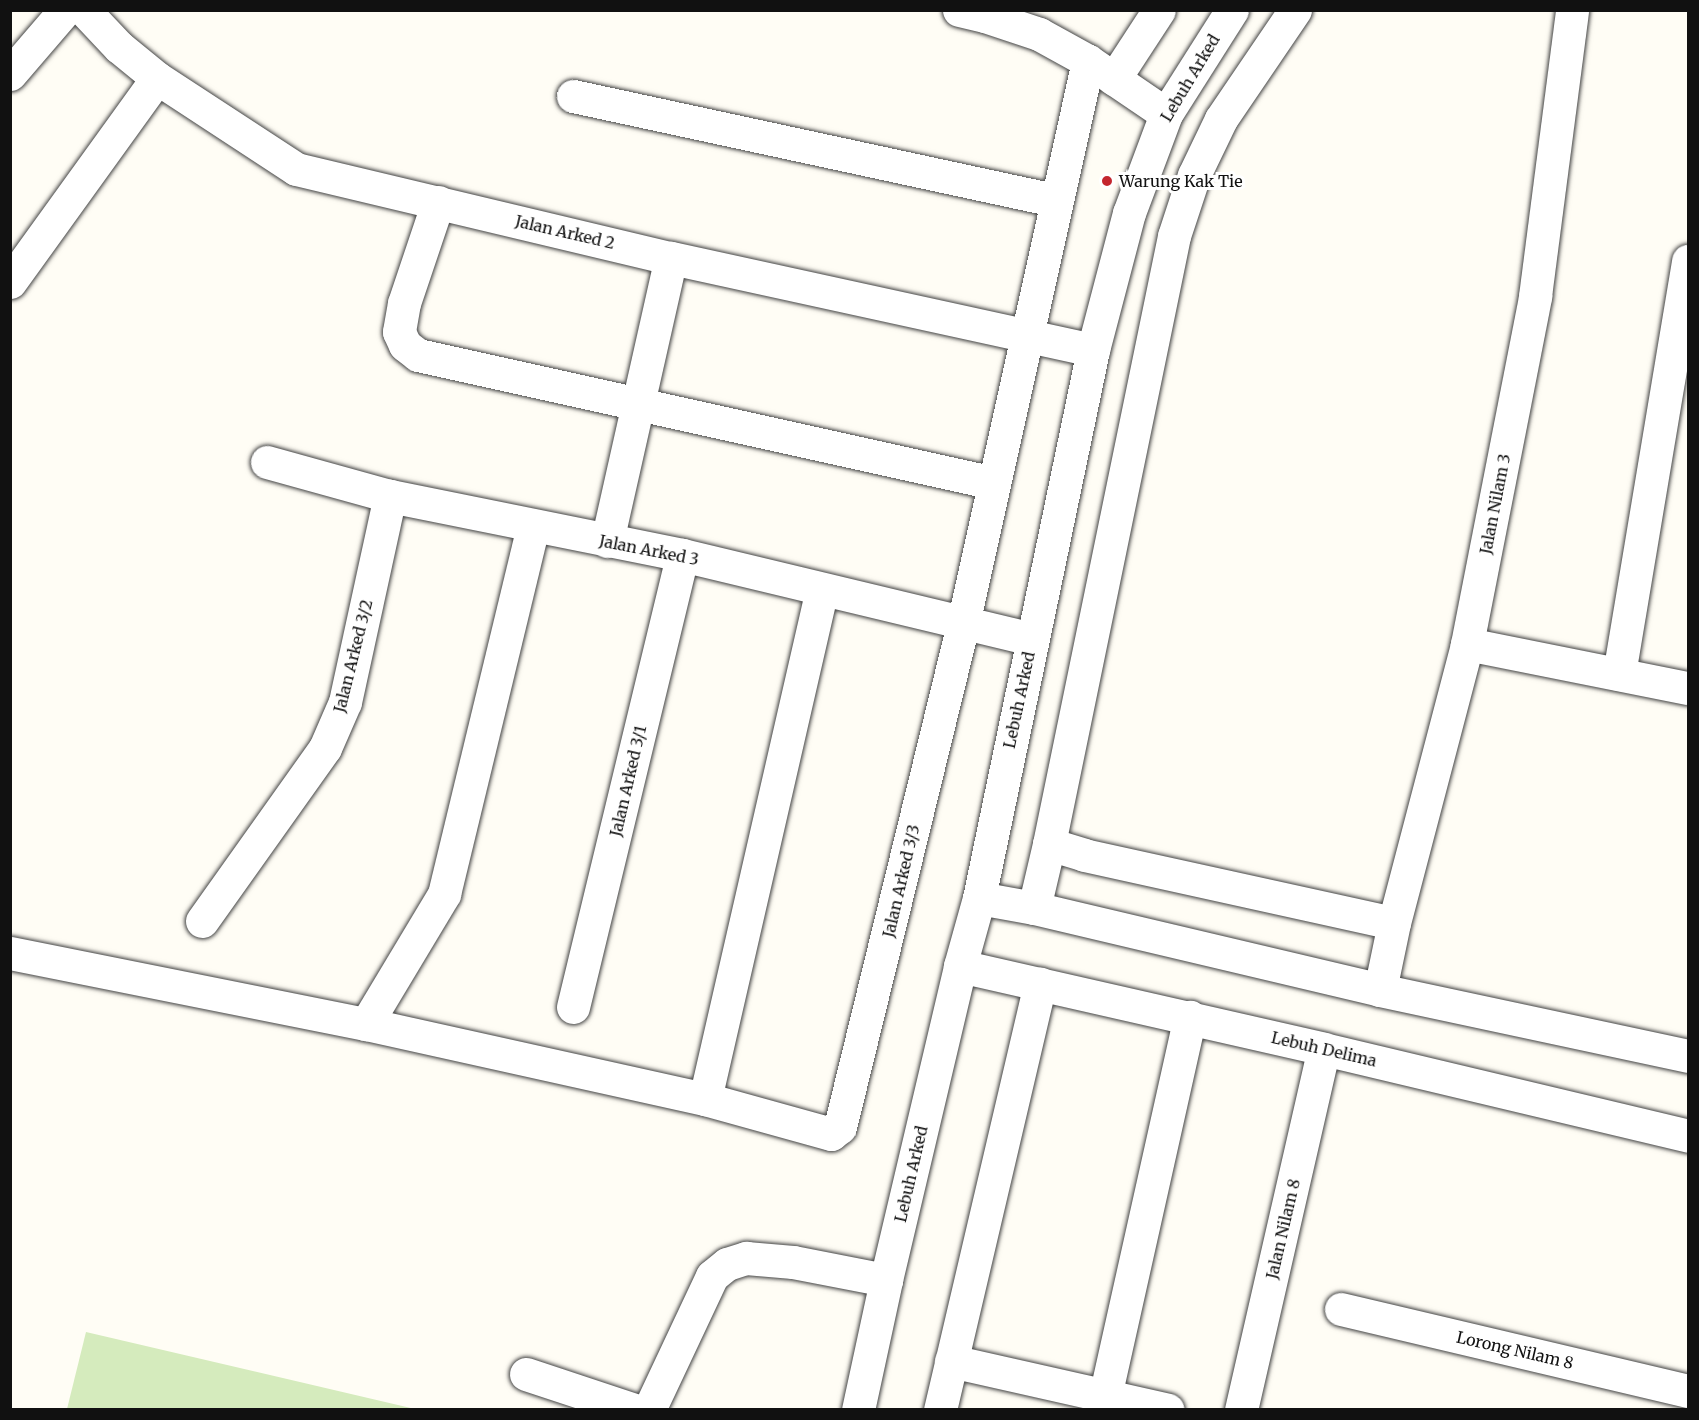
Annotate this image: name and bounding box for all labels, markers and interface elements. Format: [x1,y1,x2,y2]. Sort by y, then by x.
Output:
street label: Lebuh Arked [1156,31,1224,125]
place label: Warung Kak Tie [1119,171,1243,191]
marker: Warung Kak Tie [1100,174,1114,188]
street label: Jalan Arked 2 [513,211,617,253]
street label: Jalan Nilam 3 [1476,452,1514,556]
street label: Jalan Arked 3 [598,531,700,569]
street label: Jalan Arked 3/2 [330,597,376,715]
street label: Lebuh Arked [999,650,1039,750]
street label: Jalan Arked 3/1 [606,724,650,838]
street label: Jalan Arked 3/3 [879,823,923,939]
street label: Lebuh Delima [1269,1028,1379,1070]
street label: Lebuh Arked [891,1124,931,1224]
street label: Jalan Nilam 8 [1262,1177,1304,1281]
street label: Lorong Nilam 8 [1455,1327,1575,1373]

